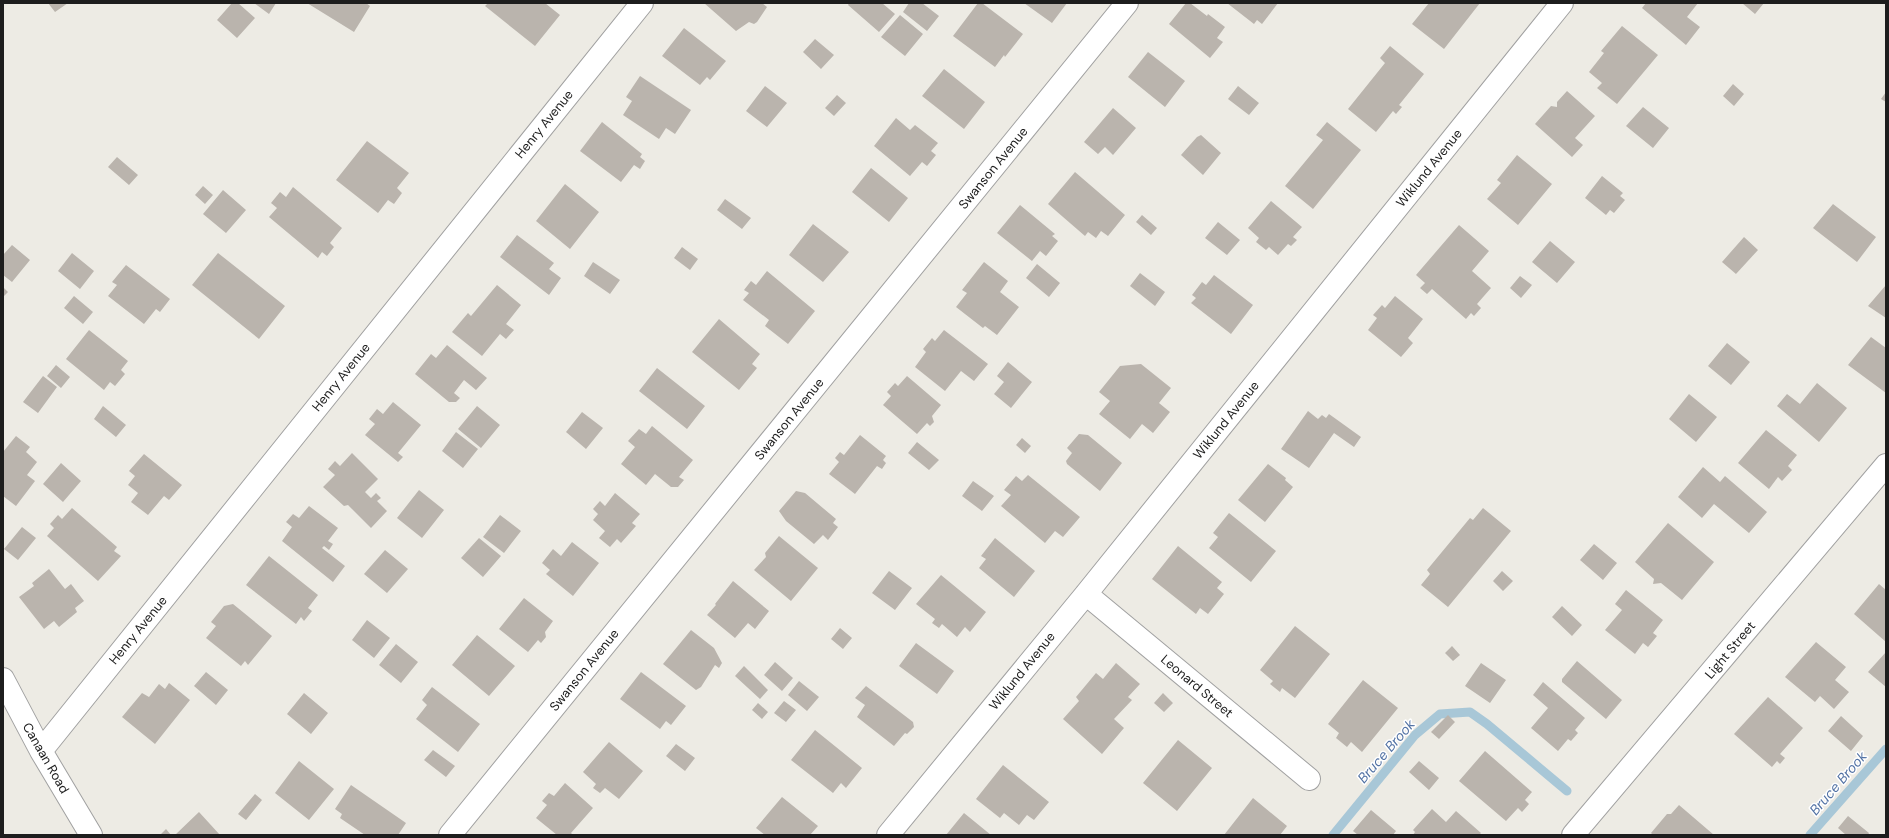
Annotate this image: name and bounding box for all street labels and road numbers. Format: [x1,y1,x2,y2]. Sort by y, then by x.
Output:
street label: Henry Avenue [511,86,577,162]
street label: Swanson Avenue [955,123,1031,213]
street label: Wiklund Avenue [1392,125,1466,211]
street label: Henry Avenue [308,339,374,415]
street label: Swanson Avenue [751,374,827,464]
street label: Wiklund Avenue [1189,377,1263,463]
street label: Henry Avenue [105,592,171,668]
street label: Light Street [1701,618,1759,682]
street label: Swanson Avenue [546,625,622,715]
street label: Wiklund Avenue [985,628,1059,714]
street label: Leonard Street [1157,651,1237,721]
street label: Canaan Road [19,719,73,797]

